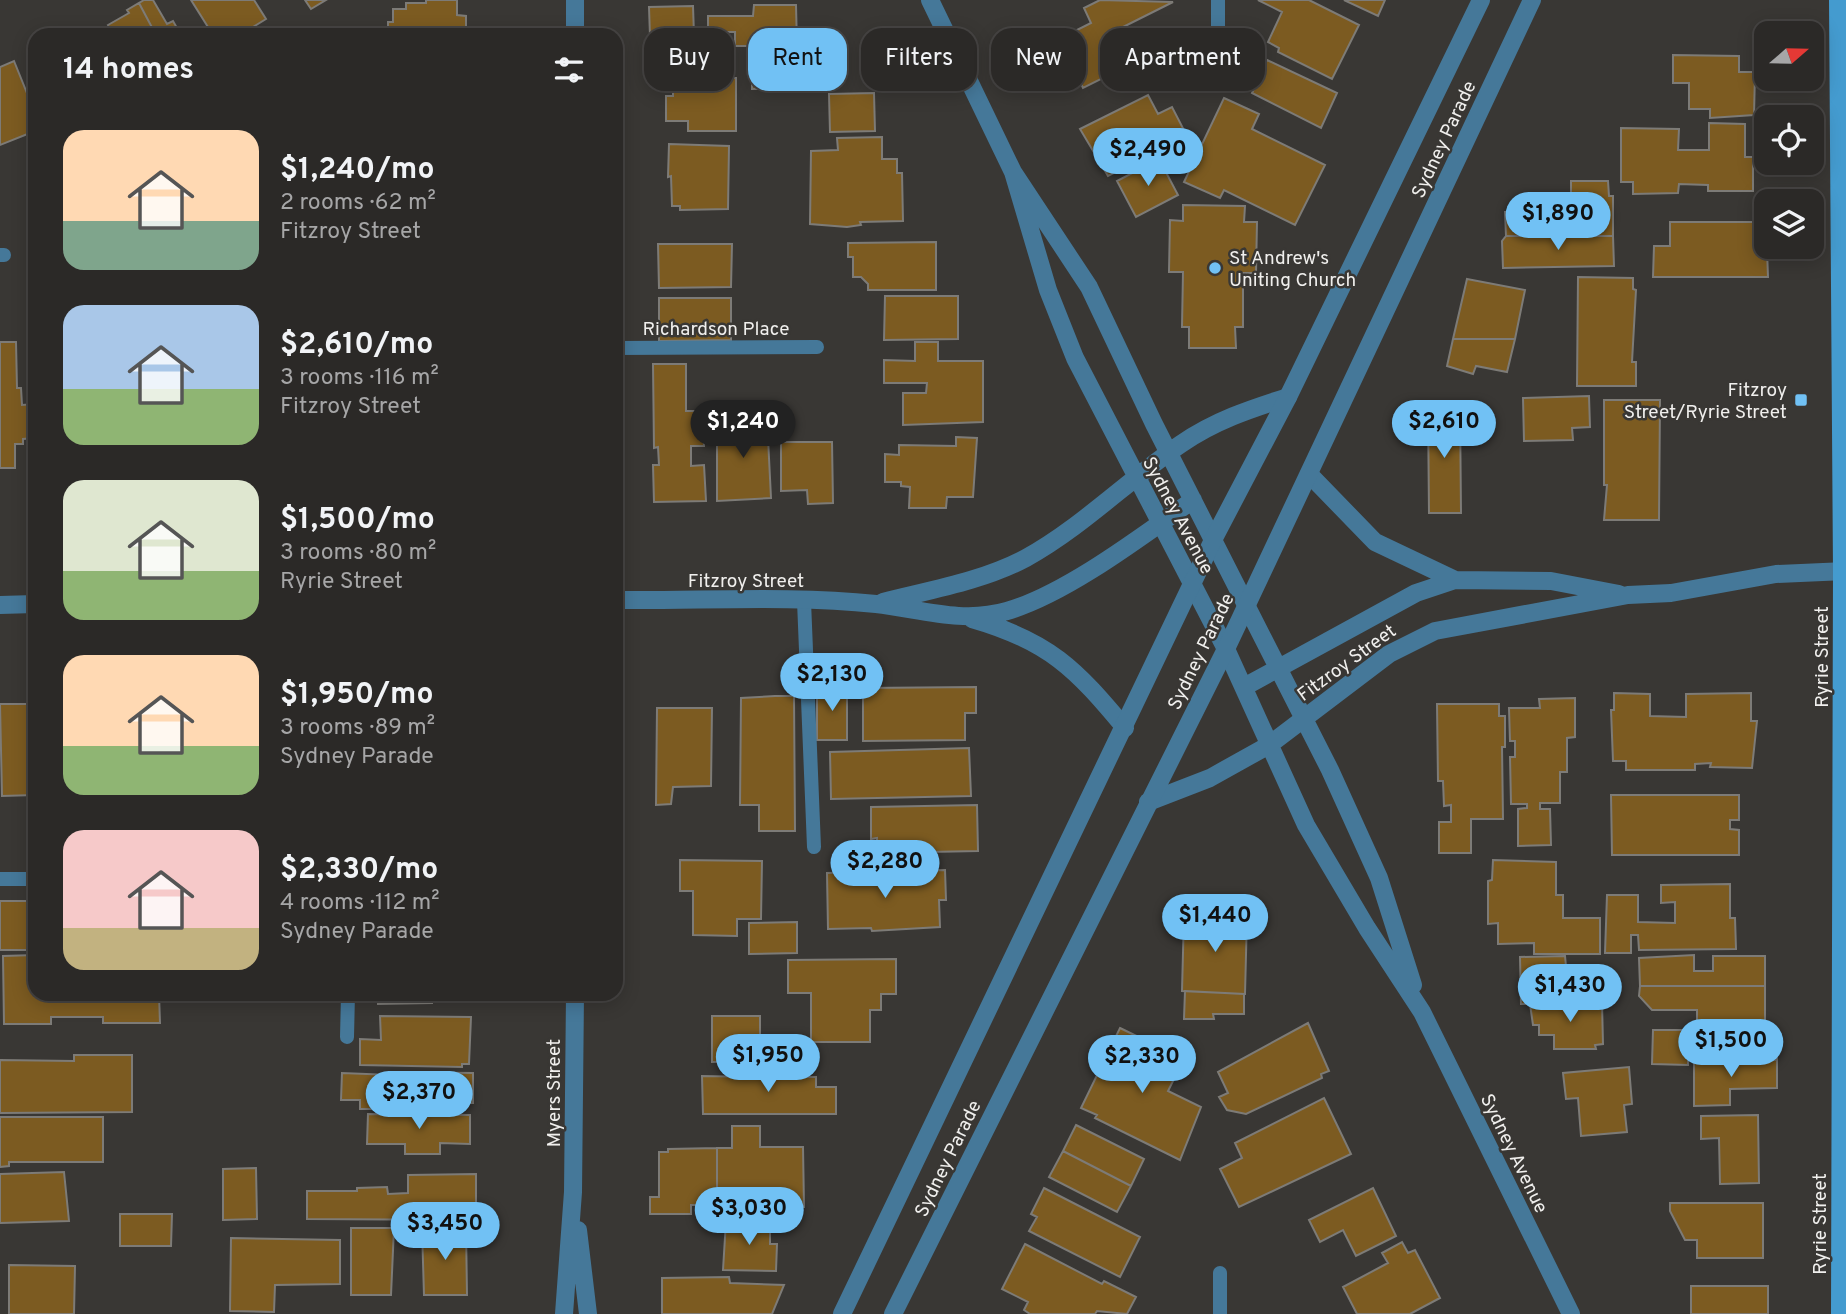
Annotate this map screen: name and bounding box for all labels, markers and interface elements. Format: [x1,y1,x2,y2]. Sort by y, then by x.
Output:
north arrow [1754,21,1824,91]
map controls [1754,21,1824,259]
chip: Buy [644,28,734,91]
chip: Rent [748,28,847,91]
chip: Filters [861,28,977,91]
chip: New [991,28,1086,91]
chip: Apartment [1100,28,1265,91]
icon: filters [550,51,588,89]
text: 14 homes [63,52,194,89]
street label: Sydney Parade [1407,77,1483,202]
button: locate [1754,105,1824,175]
pin: $2,490 [1091,128,1205,188]
text: $2,490 [1109,136,1187,165]
text: $1,240/mo [280,152,434,189]
icon: home [119,158,203,242]
text: 2 rooms · 62 m² [280,189,436,218]
button: layers [1754,189,1824,259]
pin: $1,890 [1501,192,1615,252]
text: $1,890 [1522,200,1594,229]
text: Fitzroy Street [280,218,421,247]
place label: St Andrew's Uniting Church [1229,247,1356,293]
marker: St Andrew's Uniting Church [1207,260,1223,276]
street label: Richardson Place [642,318,790,342]
text: $2,610/mo [280,327,433,364]
icon: home [119,333,203,417]
text: 3 rooms · 116 m² [280,364,439,393]
place label: Fitzroy Street/Ryrie Street [1624,379,1787,425]
marker: Fitzroy Street/Ryrie Street [1793,392,1809,408]
text: Fitzroy Street [280,393,421,422]
pin: $1,240 [686,400,800,460]
pin: $2,610 [1387,400,1501,460]
text: $1,240 [706,408,780,437]
text: $2,610 [1408,408,1480,437]
street label: Sydney Avenue [1136,453,1218,579]
text: $1,500/mo [280,502,435,539]
icon: home [119,508,203,592]
text: 3 rooms · 80 m² [280,539,436,568]
text: Ryrie Street [280,568,403,597]
street label: Fitzroy Street [688,570,804,594]
street label: Sydney Parade [1163,590,1240,714]
street label: Ryrie Street [1811,606,1835,708]
street label: Fitzroy Street [1293,620,1401,708]
pin: $2,130 [775,654,889,713]
text: $2,130 [796,661,868,690]
text: $1,950/mo [280,677,433,714]
icon: home [119,683,203,767]
text: 3 rooms · 89 m² [280,714,435,743]
text: Sydney Parade [280,743,434,772]
pin: $2,280 [828,841,942,900]
text: $2,280 [847,848,923,877]
text: $2,330/mo [280,852,438,889]
icon: home [119,858,203,942]
text: 4 rooms · 112 m² [280,889,440,918]
pin: $1,440 [1158,894,1272,954]
text: $1,440 [1178,902,1252,931]
text: Sydney Parade [280,918,434,947]
pin: $1,430 [1513,964,1627,1024]
text: $1,430 [1534,972,1606,1001]
pin: $1,500 [1674,1020,1788,1079]
text: $1,500 [1694,1027,1768,1056]
pin: $1,950 [711,1034,825,1094]
pin: $2,330 [1085,1036,1199,1095]
street label: Myers Street [543,1039,567,1147]
text: $1,950 [732,1042,804,1071]
text: $2,330 [1104,1043,1180,1072]
pin: $2,370 [362,1072,476,1131]
text: $2,370 [382,1079,456,1108]
street label: Sydney Avenue [1474,1090,1552,1217]
street label: Sydney Parade [910,1097,987,1221]
street label: Ryrie Street [1809,1173,1833,1275]
pin: $3,030 [692,1188,806,1247]
text: $3,030 [711,1195,787,1224]
pin: $3,450 [388,1202,502,1262]
text: $3,450 [407,1210,483,1239]

